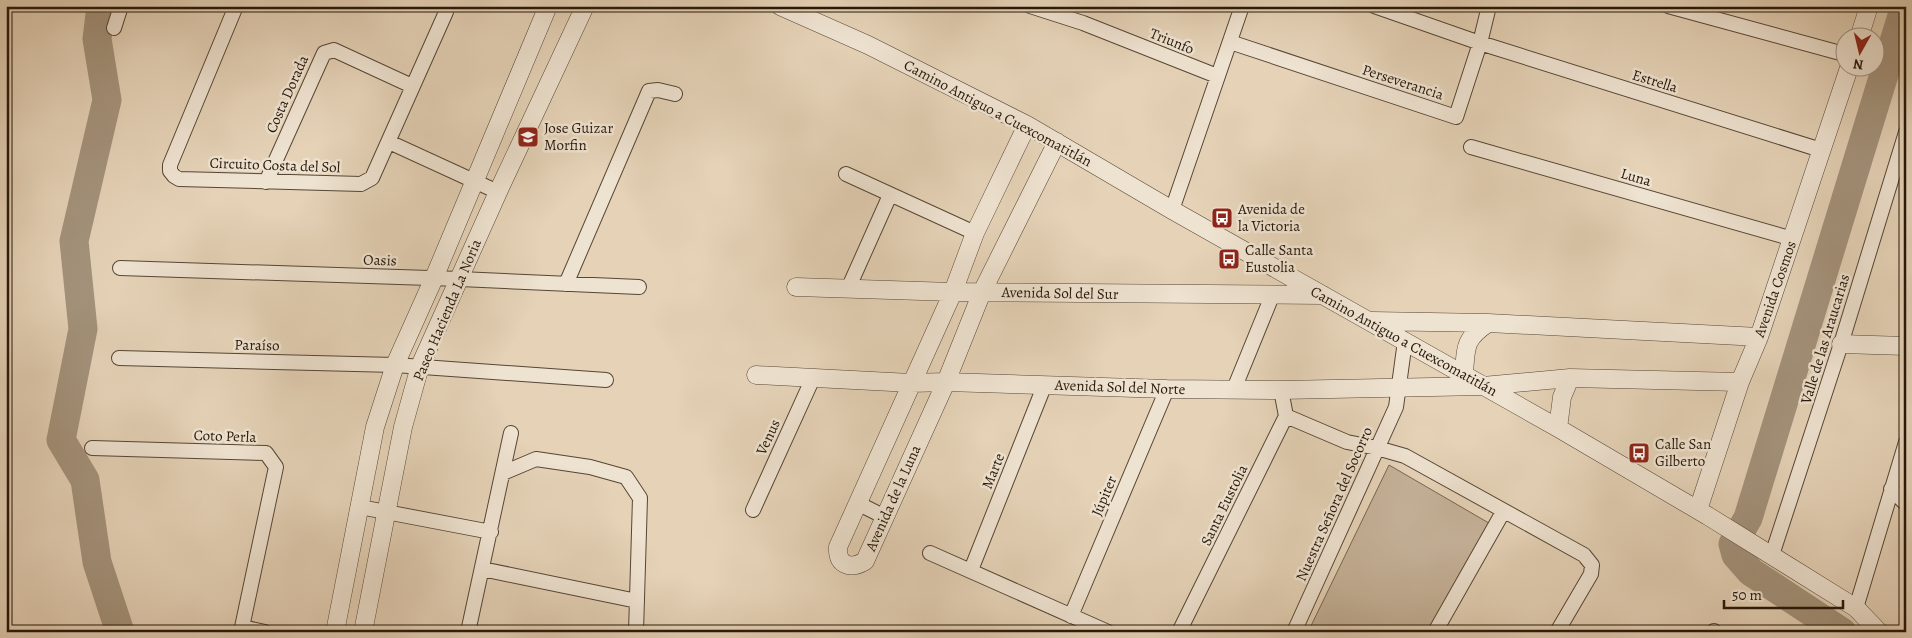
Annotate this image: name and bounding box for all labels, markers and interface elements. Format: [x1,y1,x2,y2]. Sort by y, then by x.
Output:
street label: Triunfo [1147,23,1197,59]
north arrow [1834,28,1884,78]
street label: Costa Dorada [261,52,313,136]
text: N [1852,54,1865,74]
street label: Camino Antiguo a Cuexcomatitlán [900,55,1096,171]
street label: Perseverancia [1360,59,1446,105]
street label: Estrella [1630,65,1680,97]
place label: Jose Guizar Morfin [544,118,613,155]
school or university icon: Jose Guizar Morfin [516,125,540,149]
street label: Circuito Costa del Sol [209,153,341,177]
street label: Luna [1618,163,1654,191]
place label: Avenida de la Victoria [1237,199,1305,236]
bus stop icon: Avenida de la Victoria [1210,206,1234,230]
street label: Paseo Hacienda La Noria [408,236,486,384]
street label: Avenida Cosmos [1749,238,1801,341]
place label: Calle Santa Eustolia [1245,240,1313,277]
bus stop icon: Calle Santa Eustolia [1217,247,1241,271]
street label: Oasis [363,249,397,271]
street label: Valle de las Araucarias [1795,272,1854,407]
street label: Camino Antiguo a Cuexcomatitlán [1307,281,1501,401]
street label: Avenida Sol del Sur [1000,282,1119,304]
street label: Paraíso [234,335,280,355]
street label: Avenida Sol del Norte [1053,375,1186,399]
street label: Venus [751,416,785,459]
street label: Nuestra Señora del Socorro [1291,424,1377,584]
street label: Coto Perla [193,425,257,447]
place label: Calle San Gilberto [1655,434,1711,471]
bus stop icon: Calle San Gilberto [1627,441,1651,465]
street label: Avenida de la Luna [860,442,925,555]
street label: Marte [977,450,1009,492]
street label: Santa Eustolia [1196,461,1252,549]
street label: Júpiter [1087,472,1122,519]
scale bar [1724,578,1843,610]
text: 50 m [1732,585,1762,605]

